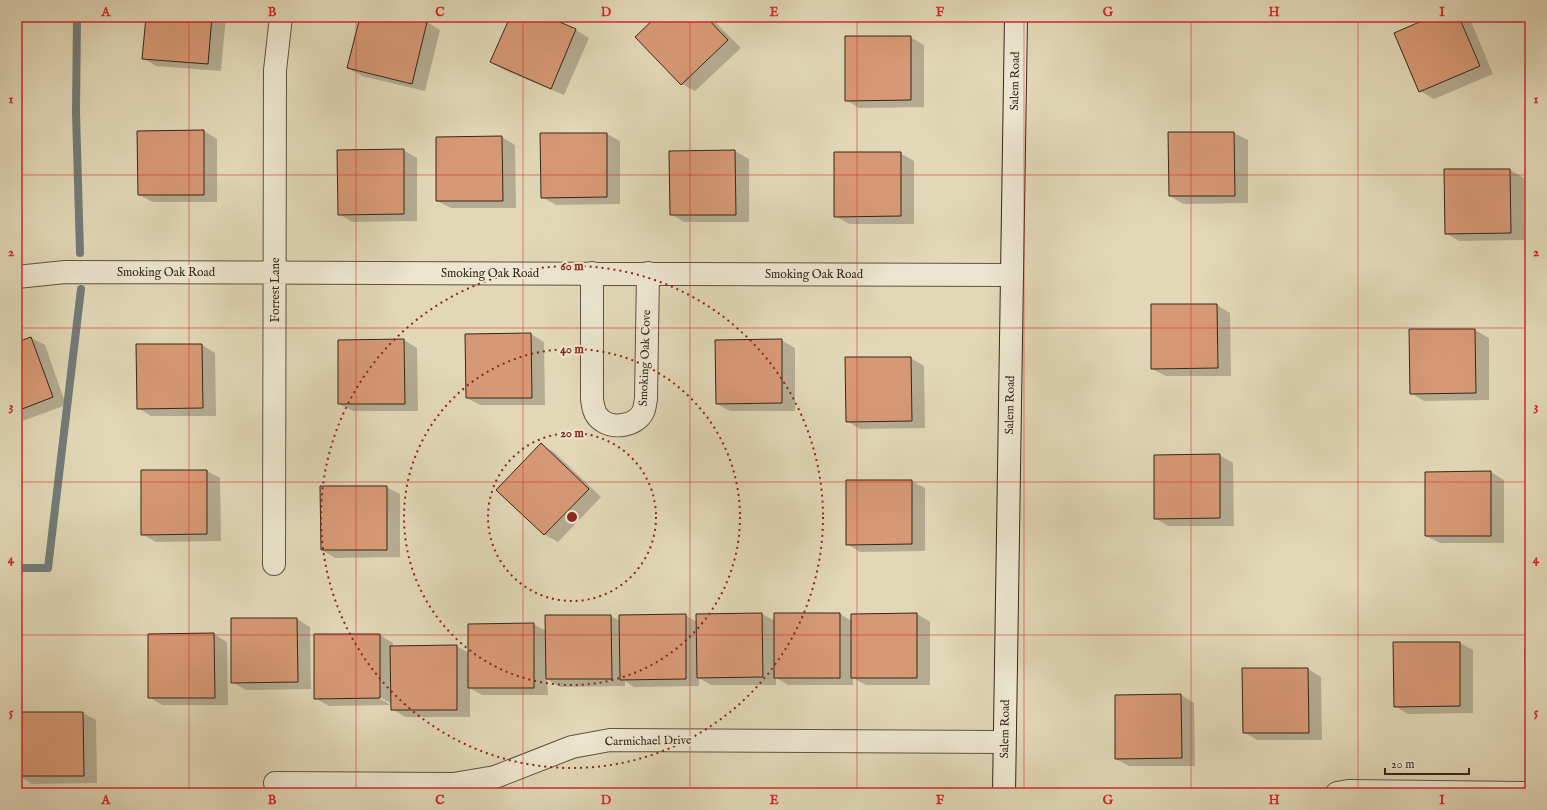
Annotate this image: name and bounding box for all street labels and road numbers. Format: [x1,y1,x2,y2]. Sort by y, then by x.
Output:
street label: Salem Road [1007,51,1023,111]
street label: Forrest Lane [268,257,283,322]
street label: Smoking Oak Road [117,265,216,280]
street label: Smoking Oak Road [441,266,540,281]
street label: Smoking Oak Road [765,267,864,282]
street label: Smoking Oak Cove [636,309,654,407]
street label: Salem Road [1002,375,1018,435]
street label: Salem Road [997,699,1013,759]
street label: Carmichael Drive [605,733,692,749]

